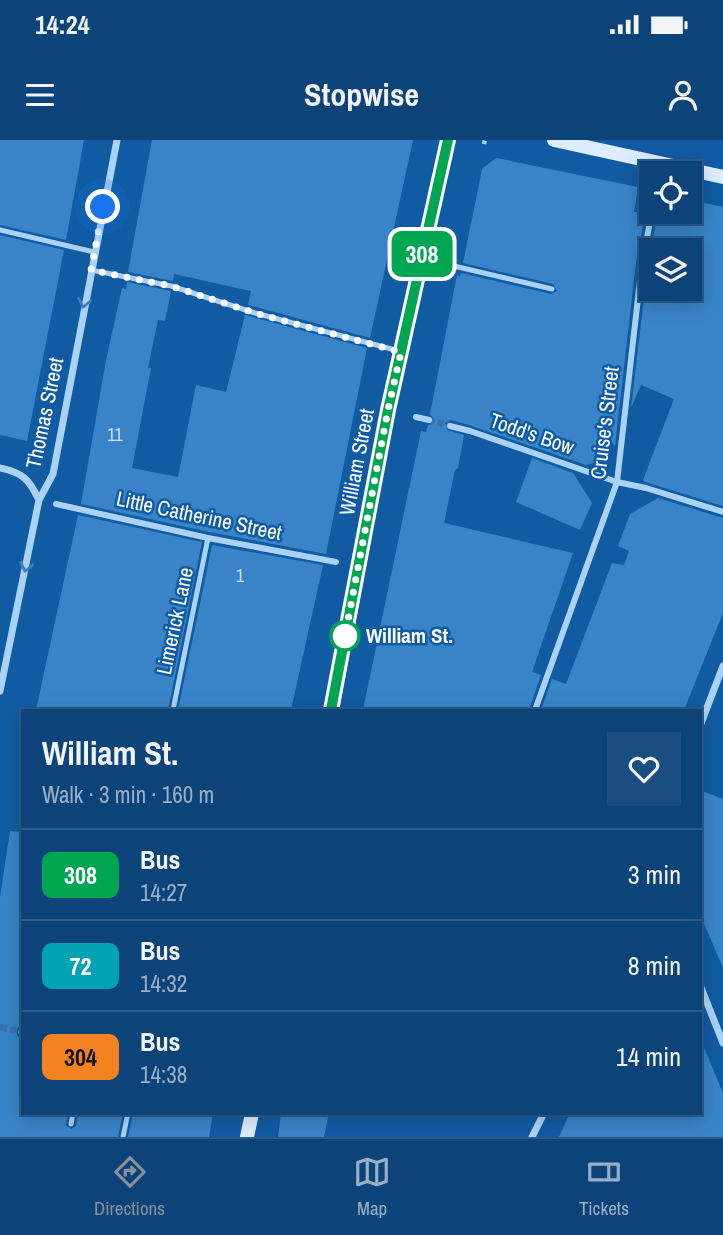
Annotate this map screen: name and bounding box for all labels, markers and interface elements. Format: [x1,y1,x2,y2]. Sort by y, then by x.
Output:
text: 14:24 [35,7,90,42]
text: Stopwise [304,73,419,116]
icon: menu [21,76,59,114]
icon: person [664,76,702,114]
map controls [639,161,702,301]
button: locate [639,161,702,224]
your location [85,189,120,224]
line badge: 308 [382,231,462,277]
text: 308 [406,238,438,270]
button: layers [639,238,702,301]
one-way arrow [78,297,93,309]
street label: Thomas Street [19,354,70,471]
street label: Cruise's Street [583,365,626,481]
street label: William Street [332,406,381,518]
street label: Todd's Bow [486,406,579,462]
house number: 11 [107,422,123,447]
street label: Little Catherine Street [114,484,285,547]
one-way arrow [19,561,34,573]
house number: 1 [236,563,245,588]
street label: Limerick Lane [149,565,200,677]
marker: William St. [330,621,360,651]
place label: William St. [366,621,453,650]
text: William St. [42,731,179,775]
button: heart [607,732,681,806]
text: Walk · 3 min · 160 m [42,779,214,810]
text: Bus [140,842,180,877]
text: 3 min [628,857,681,892]
text: 308 [64,859,97,891]
text: 14:27 [140,877,187,908]
text: Bus [140,933,180,968]
text: 8 min [628,948,681,983]
text: 72 [70,950,91,982]
text: 14:32 [140,968,187,999]
text: Bus [140,1024,180,1059]
text: 14 min [616,1039,681,1074]
text: 304 [64,1041,97,1073]
text: 14:38 [140,1059,187,1090]
tab: Directions [94,1153,165,1221]
tab: Map [353,1153,391,1221]
tab: Tickets [579,1153,629,1221]

